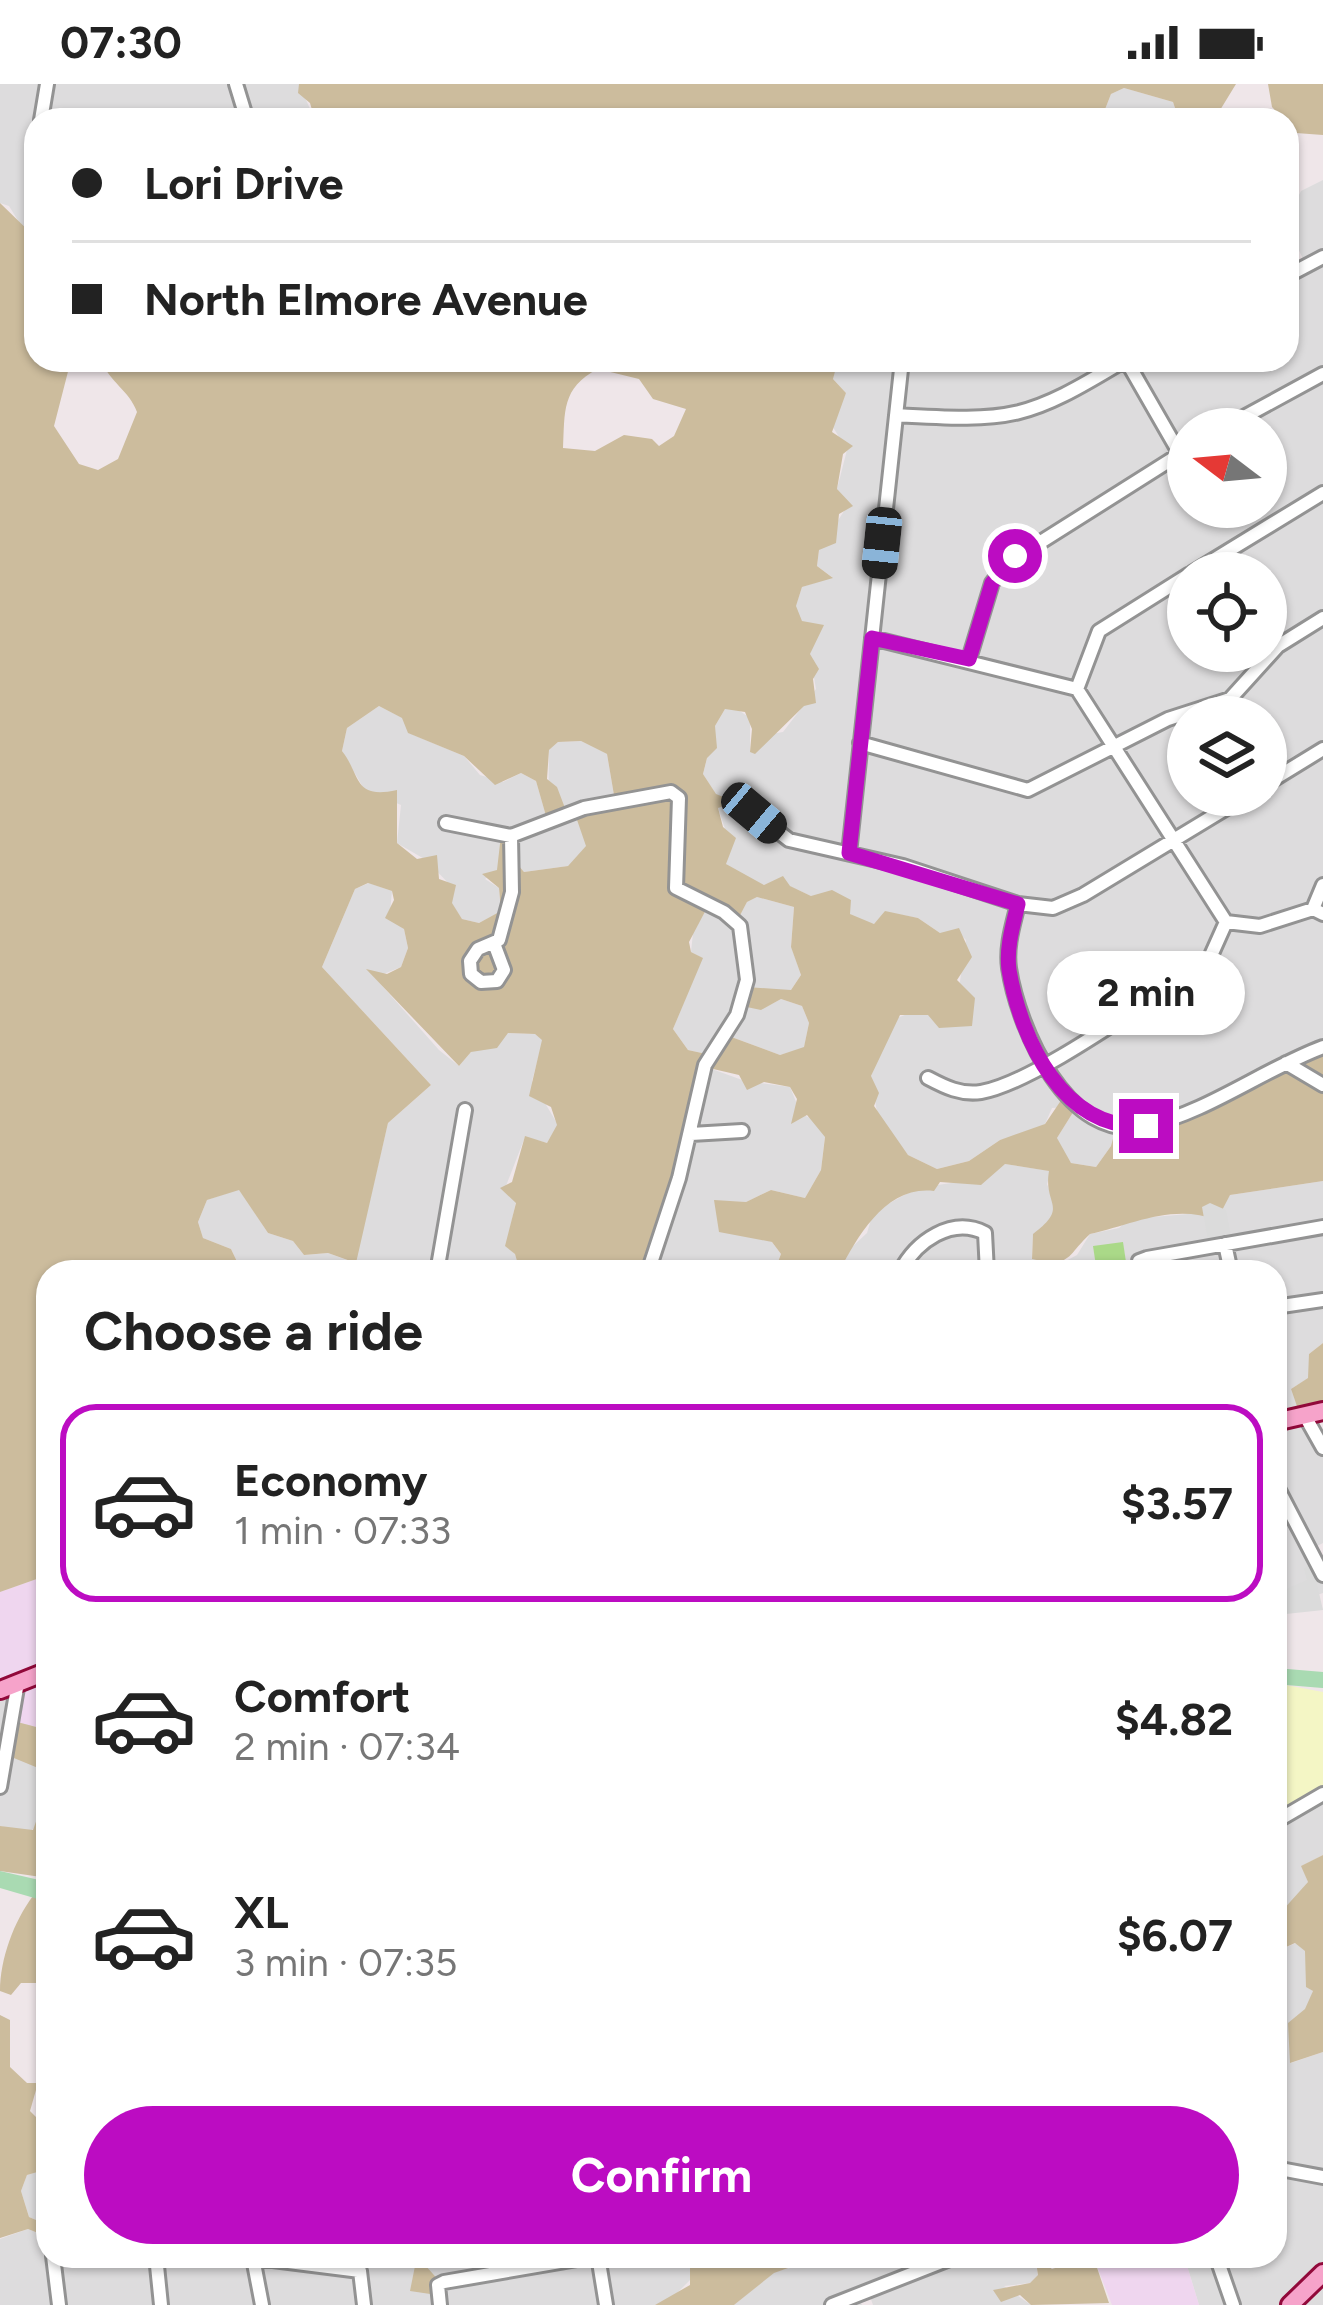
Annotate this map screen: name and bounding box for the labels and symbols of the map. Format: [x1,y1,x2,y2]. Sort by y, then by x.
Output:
north arrow [1167,408,1287,528]
car [860,505,904,581]
route start [988,529,1042,583]
car [715,776,793,850]
callout: 2 min [1047,952,1245,1036]
route end [1119,1099,1173,1153]

